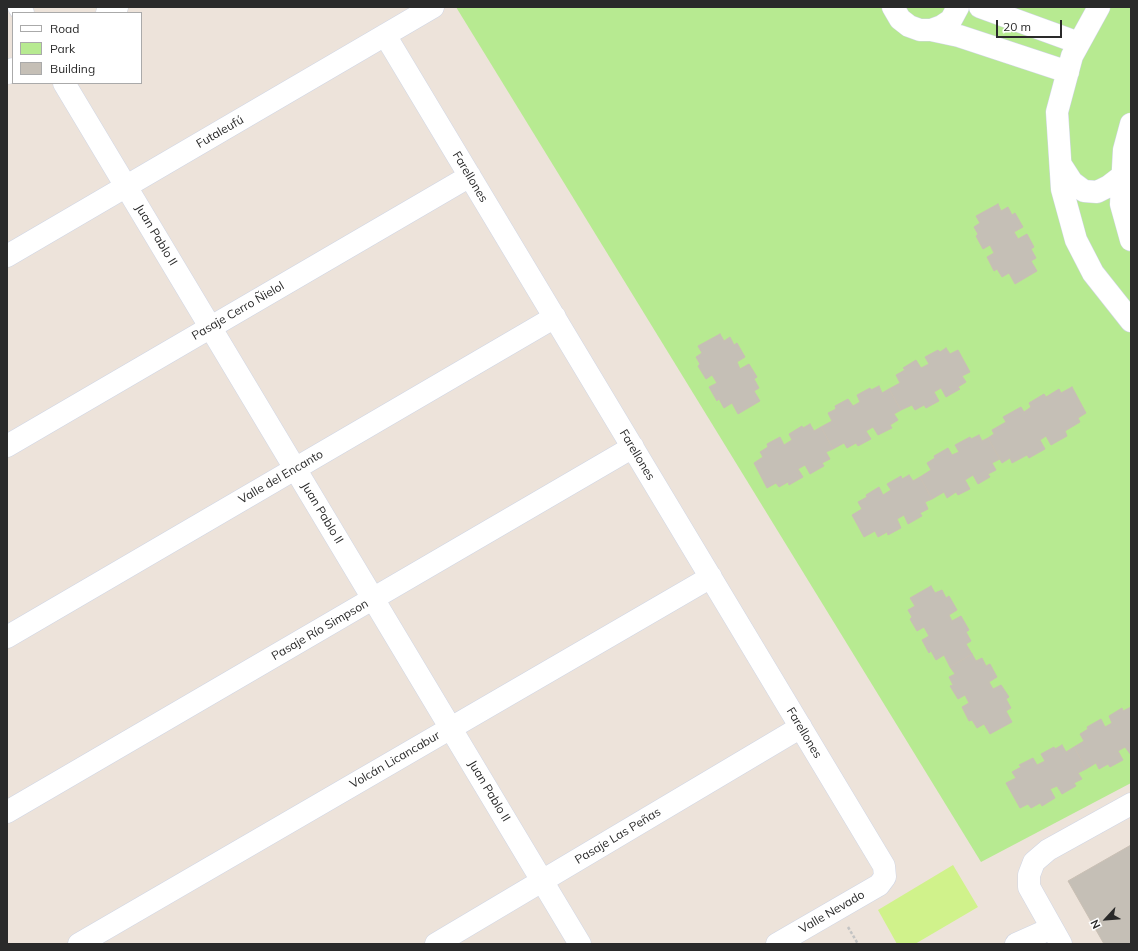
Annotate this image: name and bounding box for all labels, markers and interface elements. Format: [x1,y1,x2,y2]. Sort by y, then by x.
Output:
legend [12,12,142,84]
scale bar [998,12,1064,38]
text: 20 m [1003,19,1031,34]
text: Road [50,21,79,36]
text: Park [50,41,75,56]
text: Building [50,61,95,76]
street label: Futaleufú [194,113,246,151]
street label: Farellones [449,149,491,205]
street label: Juan Pablo II [132,202,180,268]
street label: Pasaje Cerro Ñielol [189,279,287,343]
street label: Farellones [616,427,658,483]
street label: Valle del Encanto [236,447,326,507]
street label: Juan Pablo II [298,480,346,546]
street label: Pasaje Río Simpson [269,596,371,664]
street label: Farellones [783,705,825,761]
street label: Volcán Licancabur [347,728,443,792]
street label: Juan Pablo II [465,758,513,824]
street label: Pasaje Las Peñas [573,805,663,867]
street label: Valle Nevado [797,887,867,937]
north arrow [1086,899,1126,939]
text: N [1087,917,1103,931]

